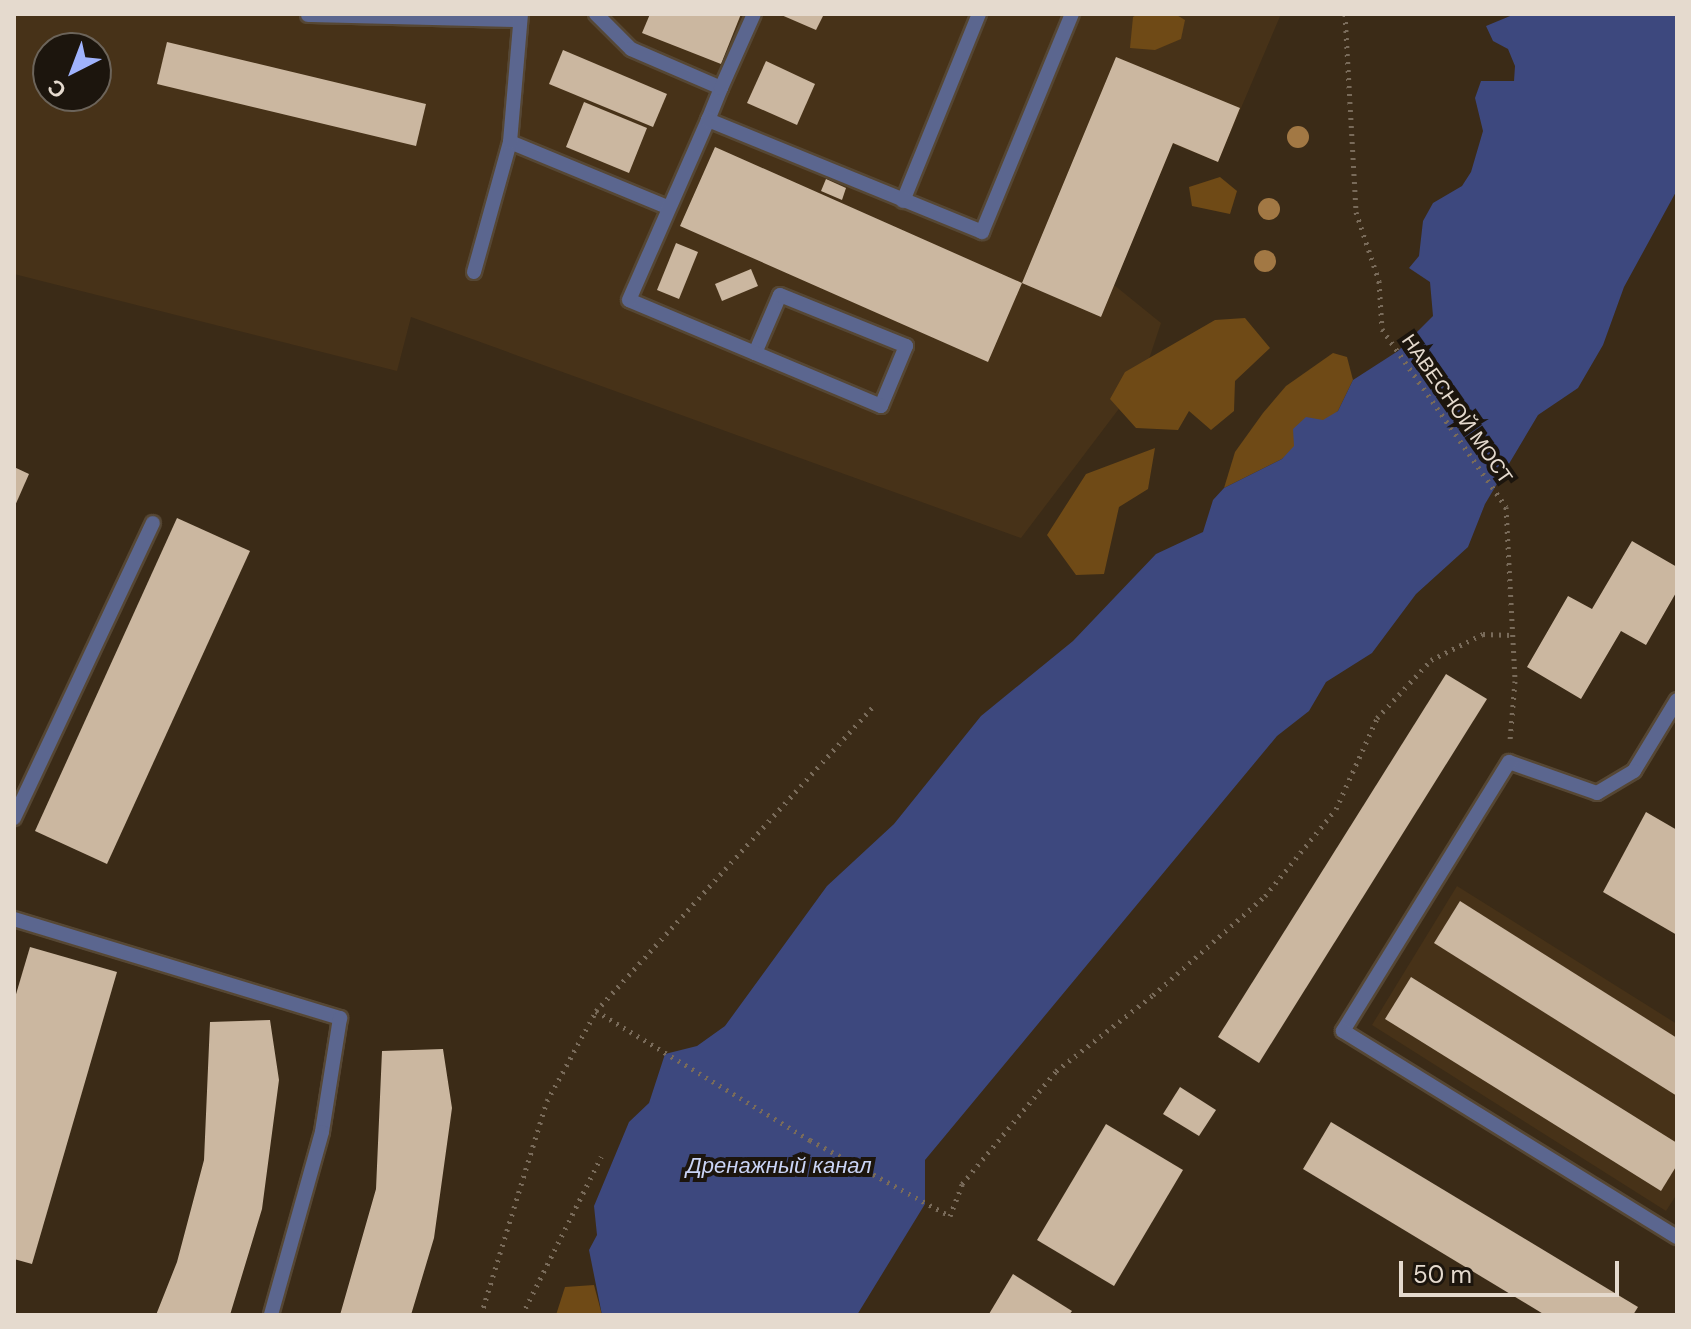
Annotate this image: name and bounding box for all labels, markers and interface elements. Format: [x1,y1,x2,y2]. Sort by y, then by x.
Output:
north arrow [32,32,112,112]
text: С [41,73,73,105]
street label: НАВЕСНОЙ МОСТ [1396,330,1518,488]
water label: Дренажный канал [686,1153,872,1179]
scale bar [1403,1245,1623,1295]
text: 50 m [1413,1259,1472,1290]

